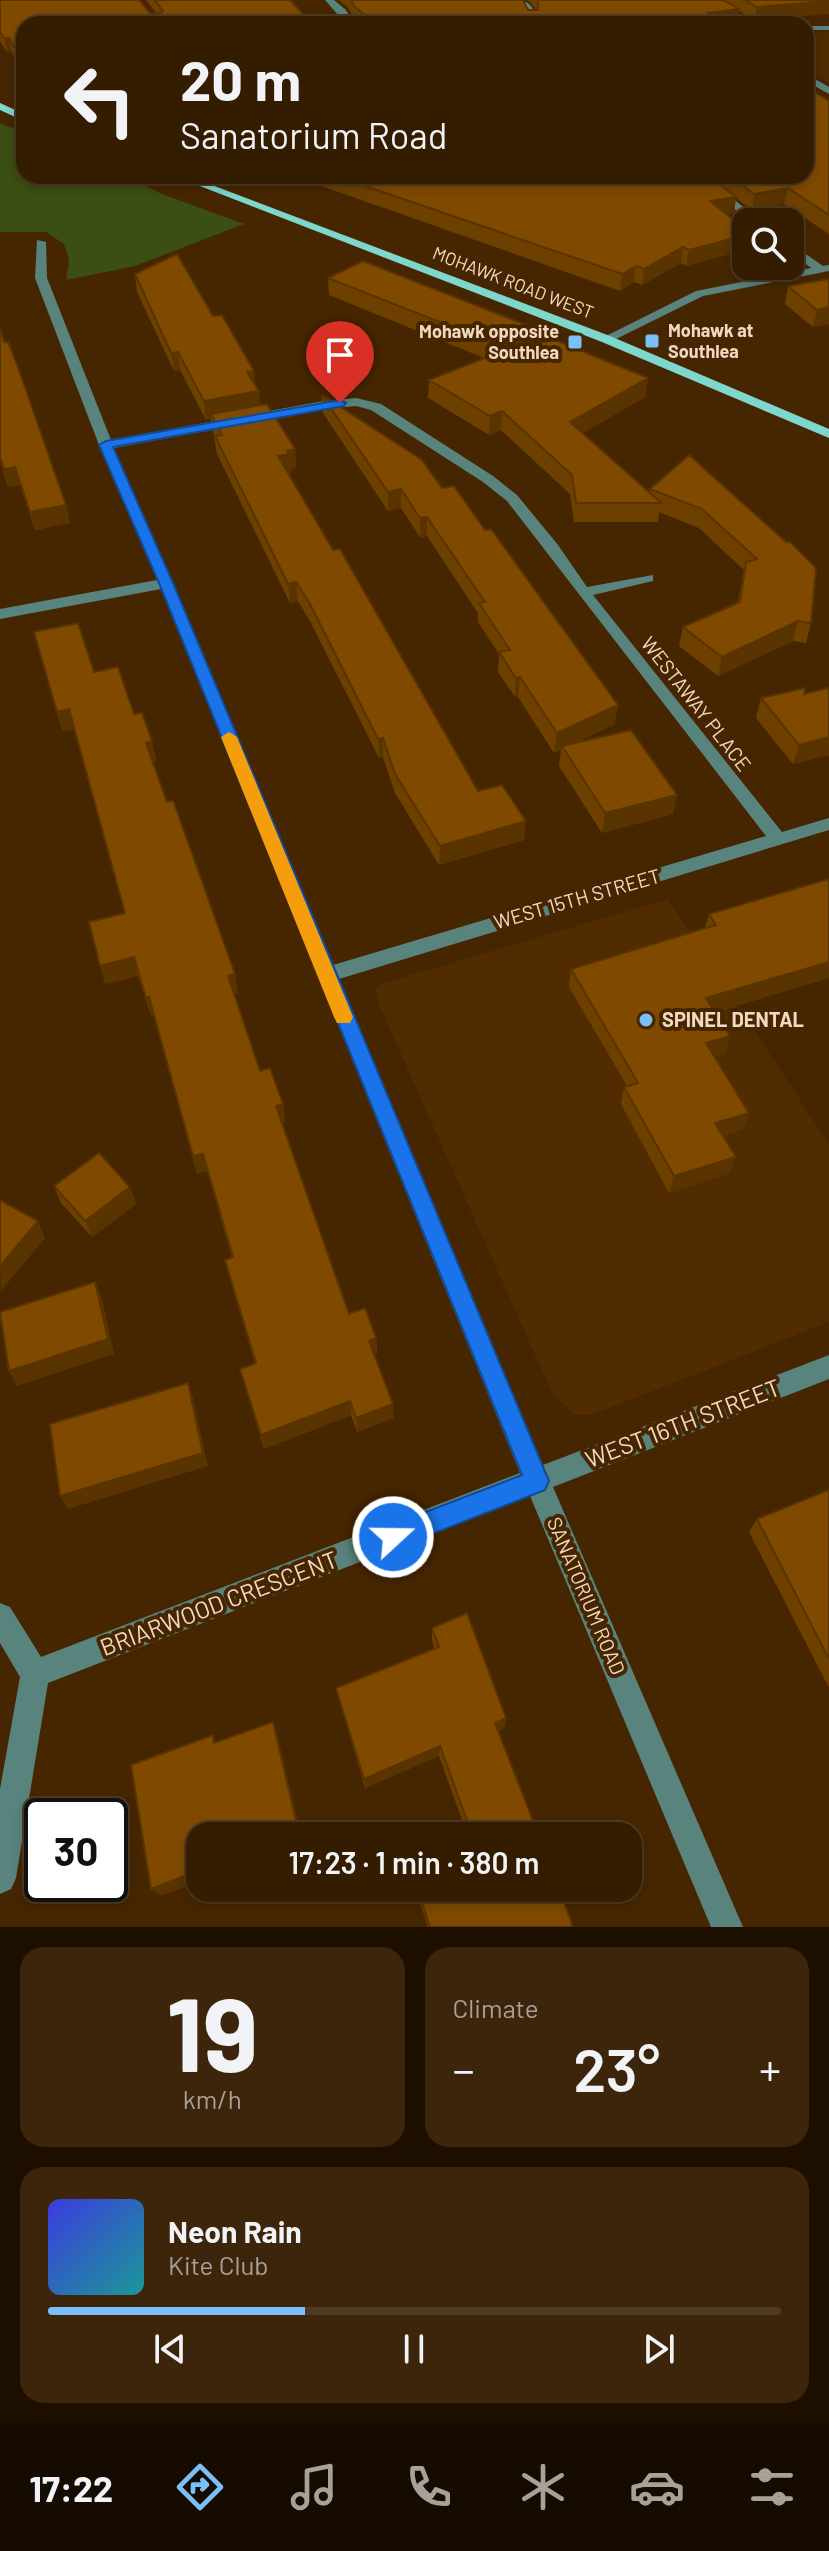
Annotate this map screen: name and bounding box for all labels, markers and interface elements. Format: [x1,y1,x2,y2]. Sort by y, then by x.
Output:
text: 20 m [180,45,301,112]
icon: left [48,48,152,152]
text: Sanatorium Road [180,113,447,156]
map controls [732,208,804,280]
button: search [732,208,804,280]
street label: MOHAWK ROAD WEST [430,241,597,323]
place label: Mohawk at Southlea [668,319,754,362]
place label: Mohawk opposite Southlea [419,320,559,363]
pin [306,321,374,403]
marker: Mohawk at Southlea [643,332,661,350]
icon: arrive [318,333,362,377]
marker: Mohawk opposite Southlea [566,333,584,351]
street label: WESTAWAY PLACE [637,631,757,775]
street label: WEST 15TH STREET [491,863,663,933]
place label: SPINEL DENTAL [662,1007,804,1031]
marker: SPINEL DENTAL [637,1011,655,1029]
street label: WEST 16TH STREET [581,1372,784,1473]
position arrow [351,1495,435,1579]
street label: SANATORIUM ROAD [543,1513,631,1678]
street label: BRIARWOOD CRESCENT [96,1544,341,1661]
speed limit sign: 30 [24,1798,128,1902]
text: 17:23 · 1 min · 380 m [289,1844,539,1880]
text: 19 [166,1968,258,2093]
text: Climate [453,1992,539,2023]
text: 23° [573,2032,660,2104]
text: − [453,2042,475,2095]
text: + [759,2042,781,2095]
text: km/h [183,2083,242,2114]
text: Neon Rain [168,2213,302,2249]
text: Kite Club [168,2249,269,2280]
icon: previous [148,2327,192,2371]
icon: pause [392,2327,436,2371]
icon: next [637,2327,681,2371]
icon: directions [172,2459,228,2515]
icon: music [286,2459,342,2515]
icon: phone [401,2459,457,2515]
icon: climate [515,2459,571,2515]
icon: car [629,2459,685,2515]
icon: filters [744,2459,800,2515]
text: 17:22 [29,2466,113,2509]

